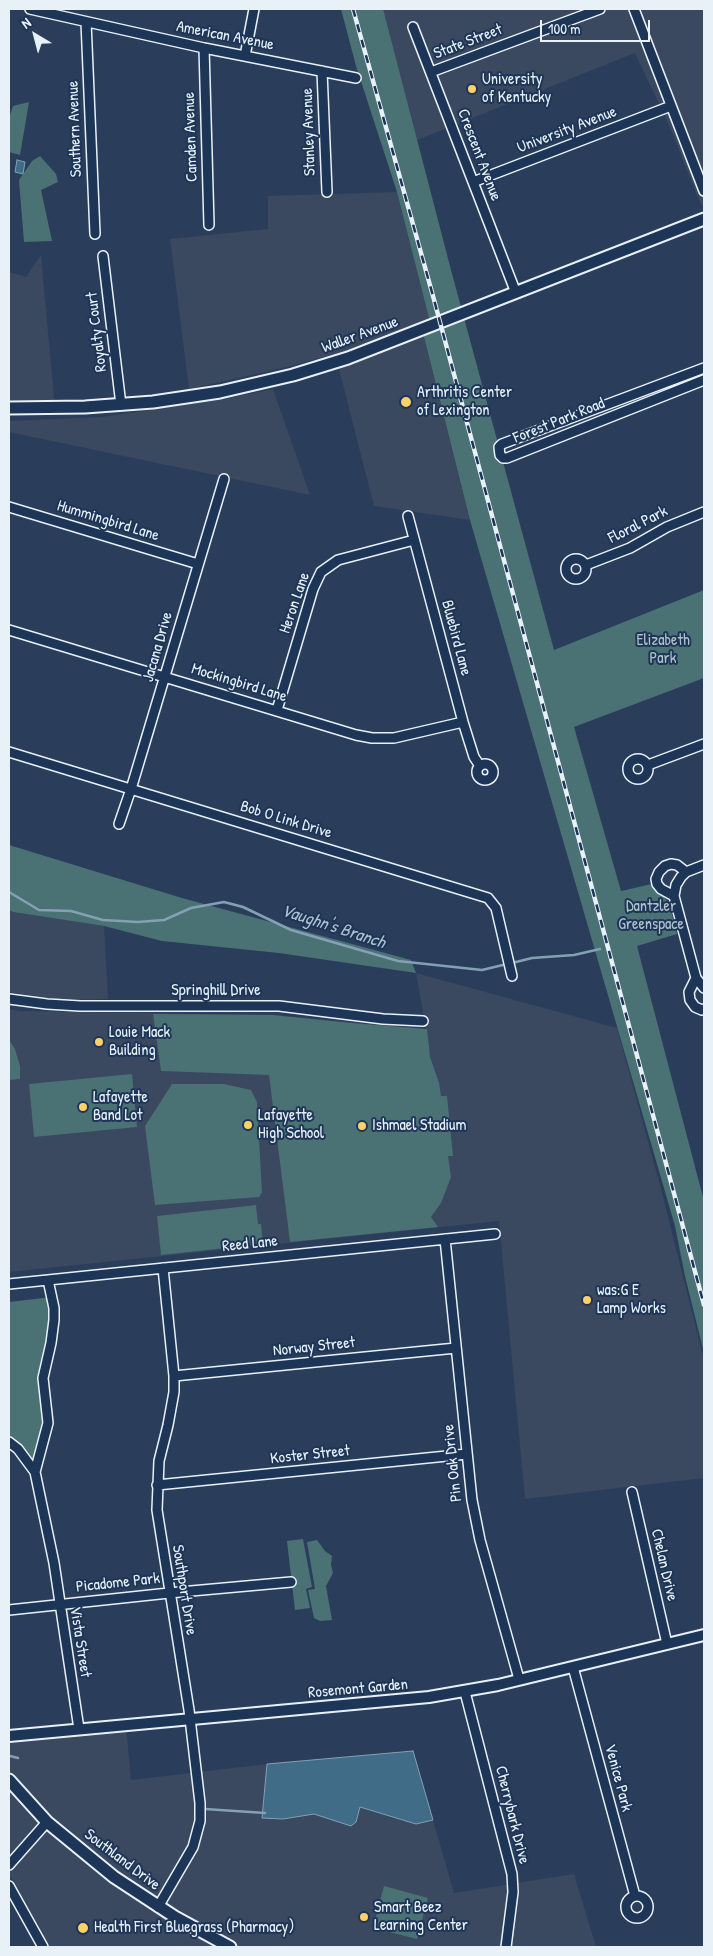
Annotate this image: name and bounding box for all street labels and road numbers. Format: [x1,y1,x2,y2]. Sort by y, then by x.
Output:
street label: American Avenue [175,17,275,55]
street label: State Street [431,20,505,64]
street label: Southern Avenue [64,80,86,178]
street label: Stanley Avenue [298,88,320,176]
street label: Camden Avenue [180,92,202,182]
street label: University Avenue [515,102,619,158]
street label: Crescent Avenue [453,106,505,204]
street label: Royalty Court [83,291,111,373]
street label: Waller Avenue [319,312,401,358]
street label: Forest Park Road [510,394,608,448]
street label: Hummingbird Lane [55,496,161,546]
street label: Floral Park [605,502,671,548]
street label: Heron Lane [276,570,314,636]
street label: Bluebird Lane [437,598,475,678]
street label: Jacana Drive [139,610,177,684]
street label: Mockingbird Lane [189,659,289,707]
street label: Bob O Link Drive [238,797,334,843]
street label: Springhill Drive [171,981,261,1001]
street label: Reed Lane [221,1232,279,1256]
street label: Norway Street [272,1333,356,1361]
street label: Pin Oak Drive [439,1423,467,1503]
street label: Koster Street [269,1441,351,1469]
street label: Chelan Drive [646,1527,682,1603]
street label: Southport Drive [167,1543,201,1637]
street label: Picadome Park [75,1569,161,1597]
street label: Vista Street [65,1605,95,1679]
street label: Rosemont Garden [307,1675,409,1703]
street label: Venice Park [600,1742,636,1814]
street label: Cherrybark Drive [491,1764,533,1866]
street label: Southland Drive [80,1825,164,1895]

